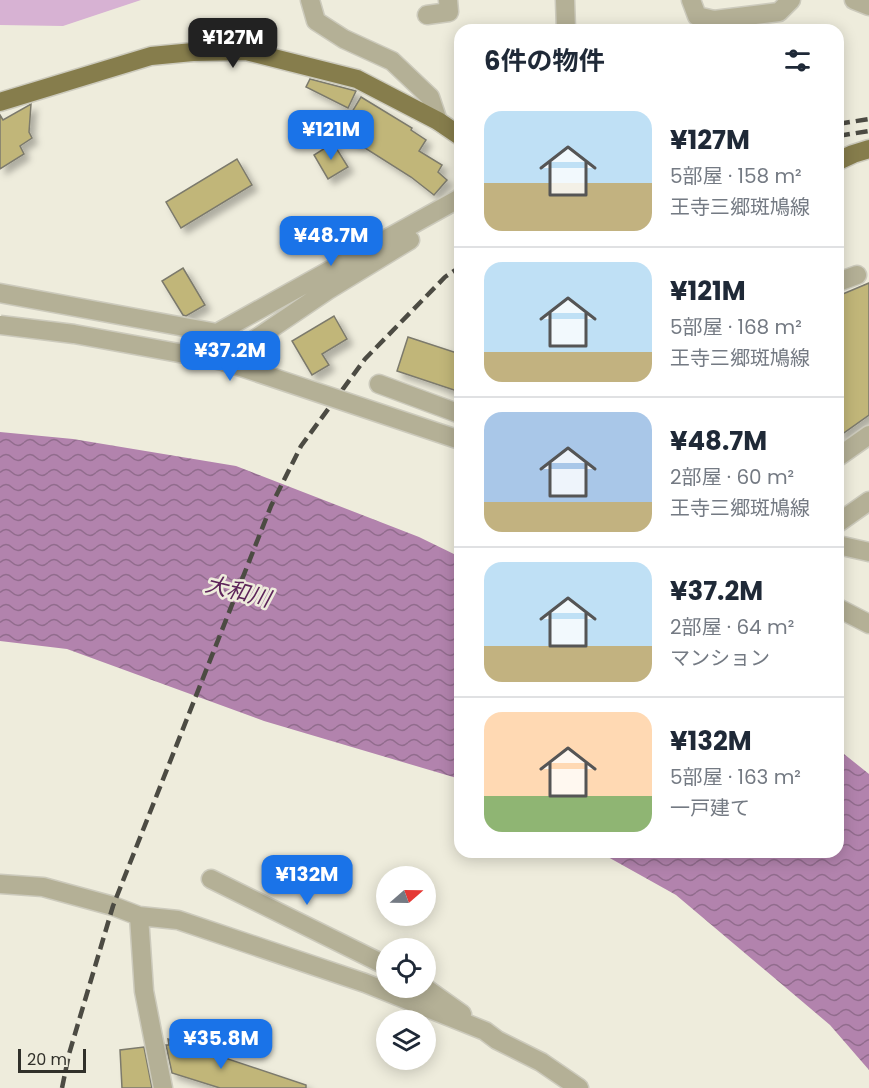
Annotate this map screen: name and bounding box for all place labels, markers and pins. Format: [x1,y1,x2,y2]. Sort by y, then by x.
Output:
pin: ¥127M [191,18,275,69]
pin: ¥121M [289,110,373,161]
pin: ¥48.7M [282,216,380,267]
pin: ¥37.2M [181,331,279,382]
pin: ¥132M [265,855,349,906]
pin: ¥35.8M [172,1019,270,1070]

